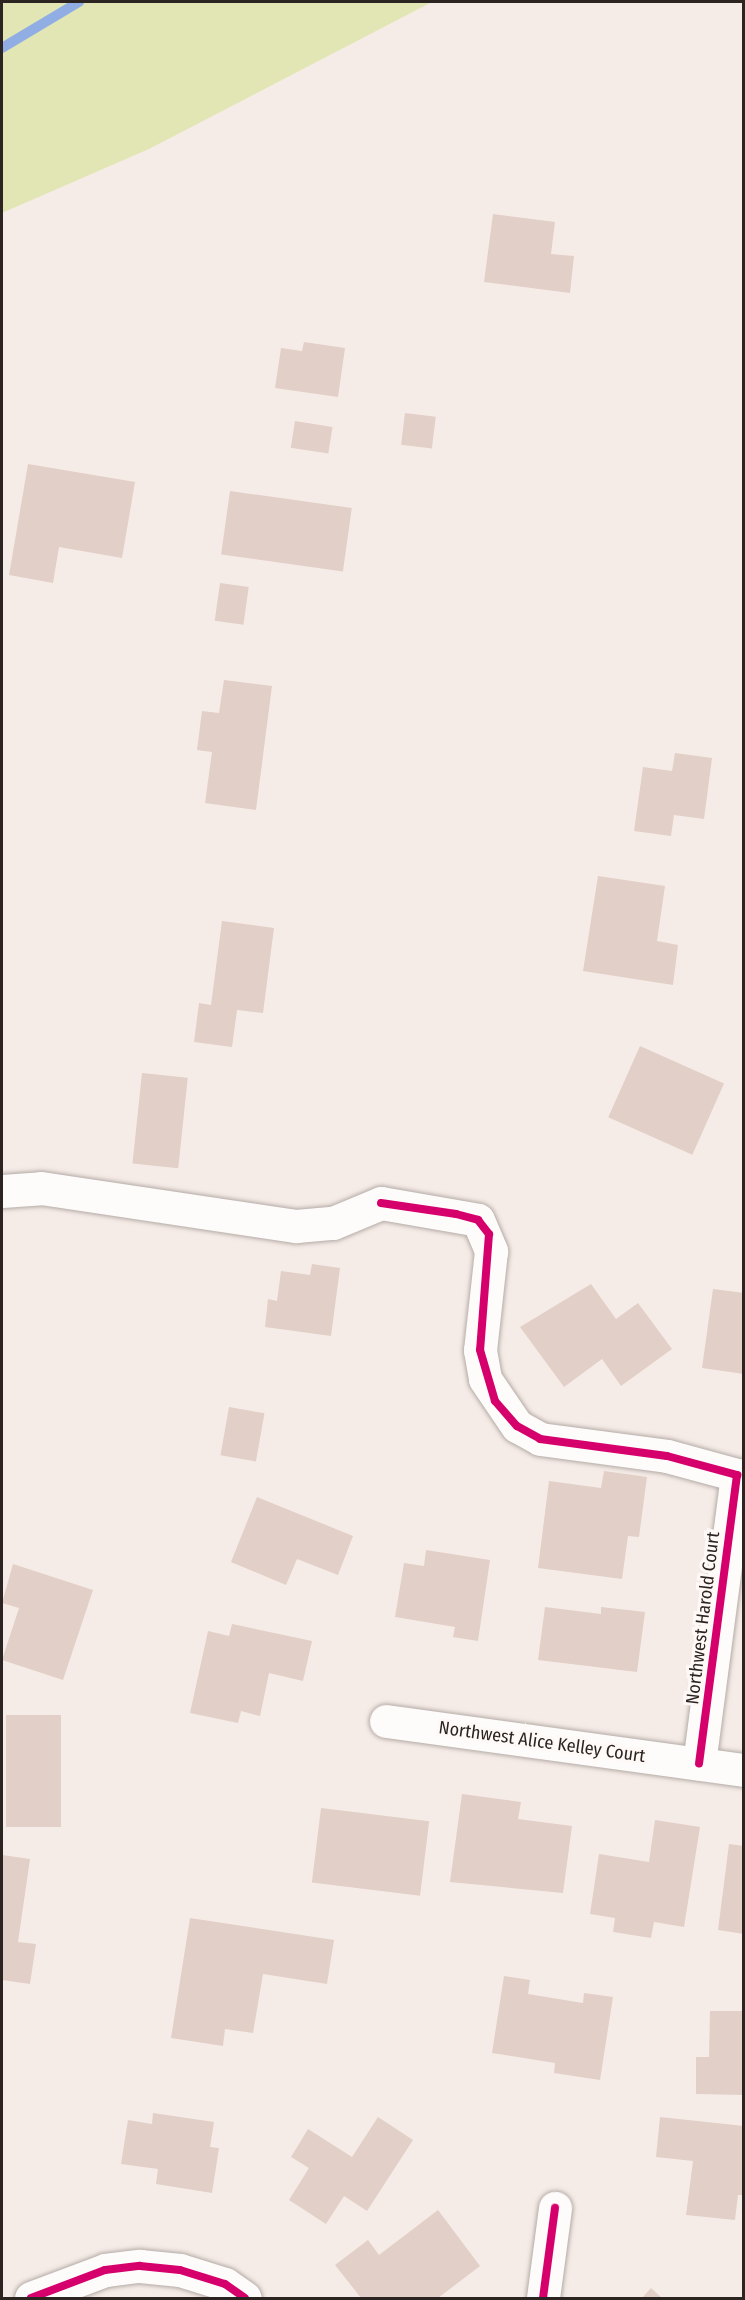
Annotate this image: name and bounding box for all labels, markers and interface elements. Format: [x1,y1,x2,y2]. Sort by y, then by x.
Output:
street label: Northwest Harold Court [682,1530,724,1706]
street label: Northwest Alice Kelley Court [437,1717,647,1767]

